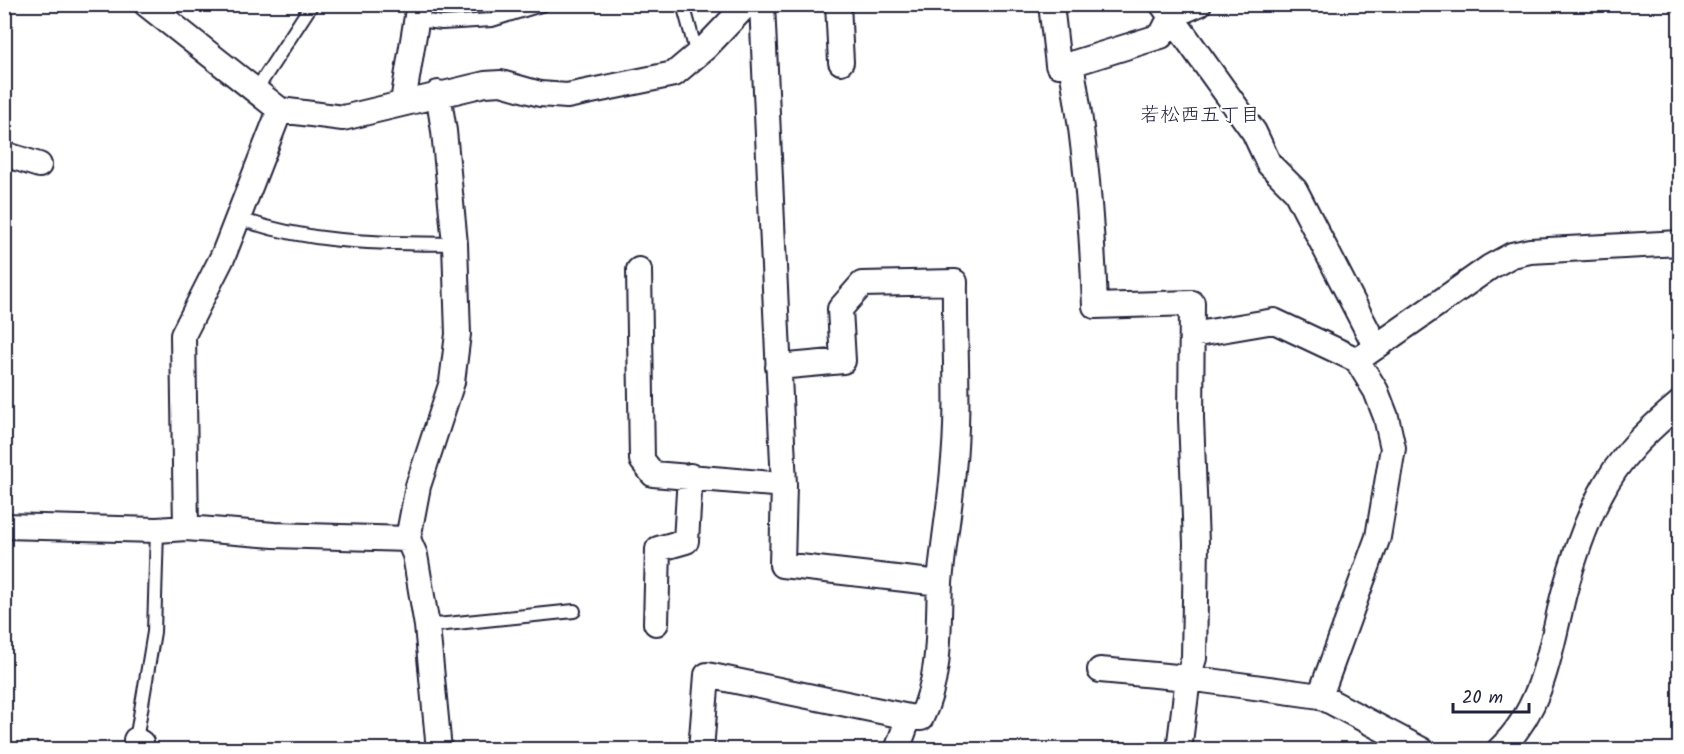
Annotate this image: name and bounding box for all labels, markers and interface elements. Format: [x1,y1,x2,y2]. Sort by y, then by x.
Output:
district label: 若松西五丁目 [1140,100,1260,132]
scale bar [1453,676,1530,714]
text: 20 m [1462,684,1503,713]

